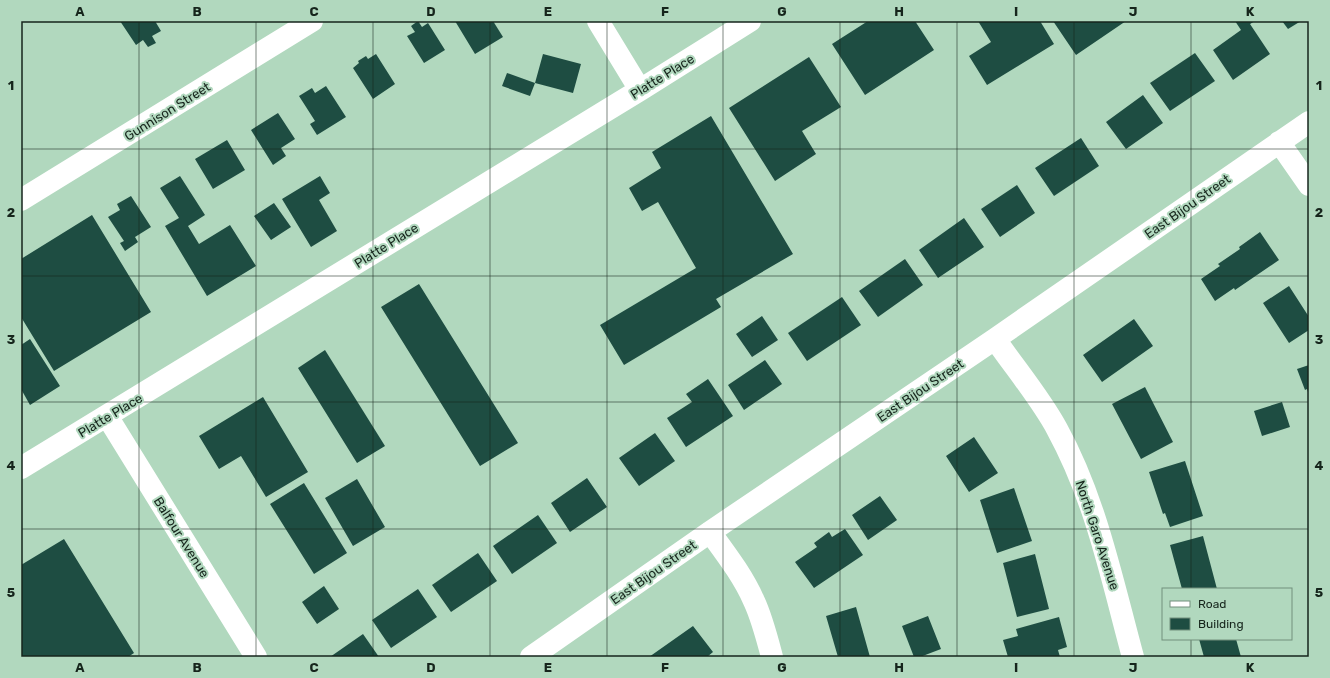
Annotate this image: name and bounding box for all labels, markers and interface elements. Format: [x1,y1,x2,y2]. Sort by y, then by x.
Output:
text: A [75,4,85,19]
text: B [192,4,202,19]
text: C [309,4,319,19]
text: D [426,4,436,19]
text: E [544,4,552,19]
text: F [661,4,669,19]
text: G [777,4,787,19]
text: H [894,4,904,19]
text: I [1014,4,1018,19]
text: J [1129,4,1137,19]
text: K [1246,4,1255,19]
street label: Platte Place [628,51,697,102]
text: 1 [8,78,14,93]
text: 1 [1316,78,1322,93]
street label: Gunnison Street [122,79,213,144]
street label: East Bijou Street [1142,171,1233,242]
text: 2 [7,205,15,220]
text: 2 [1315,205,1323,220]
street label: Platte Place [352,220,421,271]
text: 3 [7,332,16,347]
text: 3 [1315,332,1324,347]
street label: East Bijou Street [874,356,966,425]
street label: Platte Place [75,390,145,440]
text: 4 [7,458,16,473]
text: 4 [1315,458,1324,473]
street label: North Garo Avenue [1073,478,1122,592]
street label: Balfour Avenue [151,494,212,580]
street label: East Bijou Street [608,537,699,608]
text: 5 [7,585,15,600]
text: 5 [1315,585,1323,600]
legend [1162,588,1292,640]
text: Road [1198,597,1226,611]
text: Building [1198,617,1244,631]
text: A [75,660,85,675]
text: B [192,660,202,675]
text: C [309,660,319,675]
text: D [426,660,436,675]
text: E [544,660,552,675]
text: F [661,660,669,675]
text: G [777,660,787,675]
text: H [894,660,904,675]
text: I [1014,660,1018,675]
text: J [1129,660,1137,675]
text: K [1246,660,1255,675]

